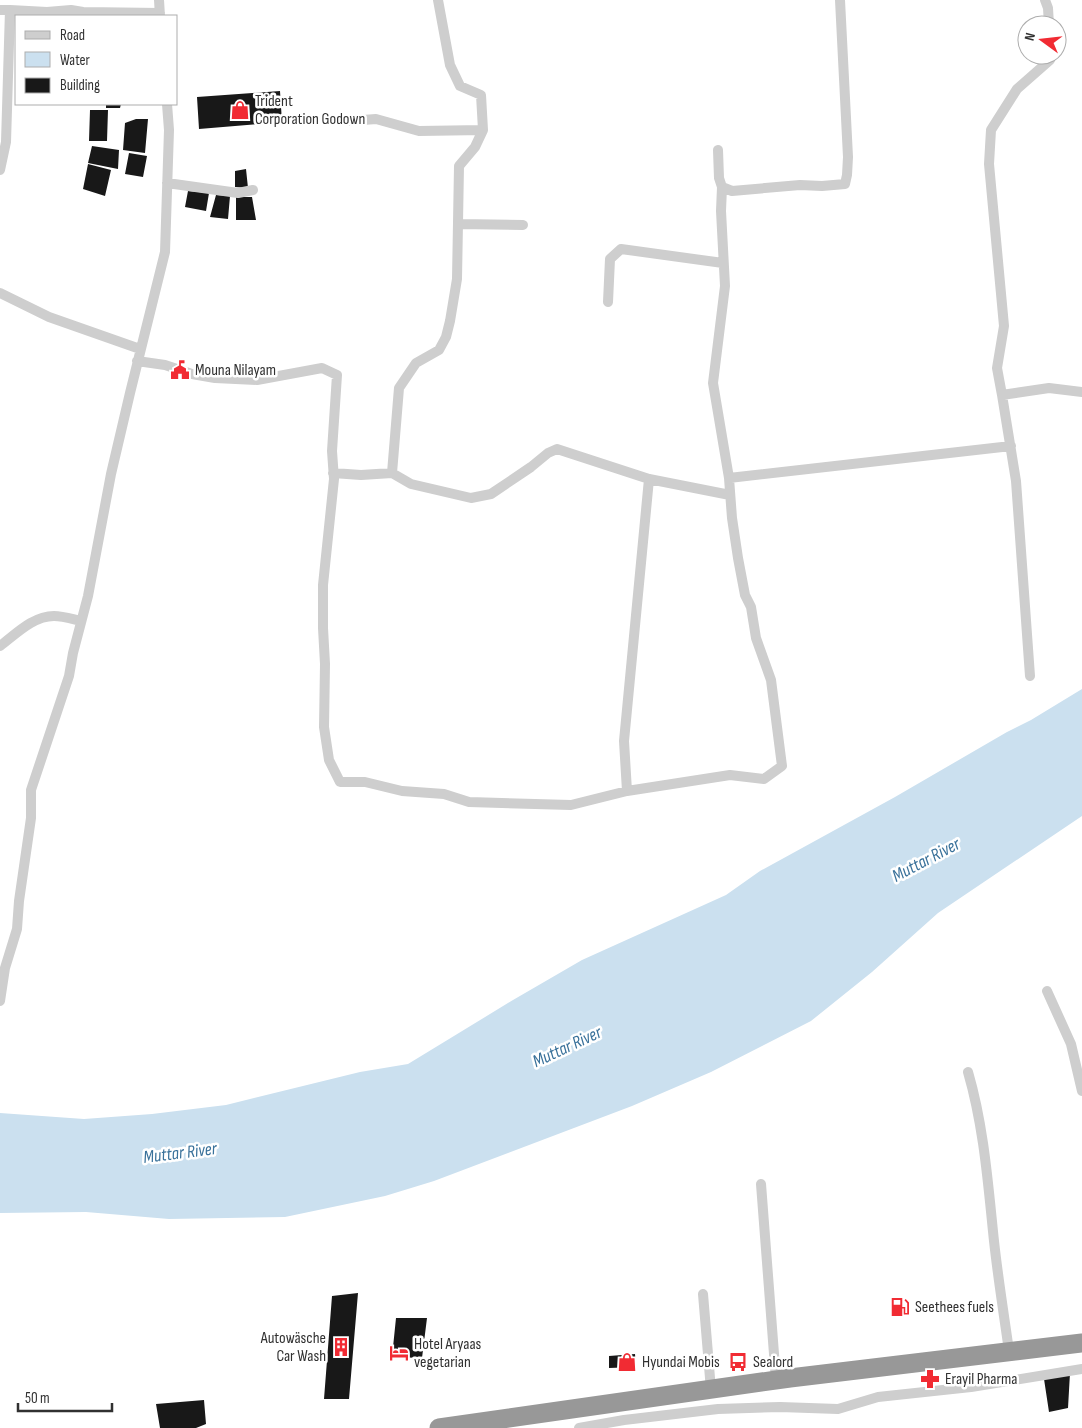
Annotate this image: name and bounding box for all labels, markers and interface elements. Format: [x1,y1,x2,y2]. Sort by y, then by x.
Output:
legend [15,15,178,105]
north arrow [1017,15,1067,65]
text: Road [60,26,85,45]
text: N [1021,31,1039,43]
text: Water [60,51,91,70]
text: Building [60,76,100,95]
place label: Trident Corporation Godown [255,92,365,129]
shop icon: Trident Corporation Godown [229,99,251,121]
public building icon: Mouna Nilayam [169,359,191,381]
place label: Mouna Nilayam [195,361,276,380]
water label: Muttar River [889,833,964,887]
water label: Muttar River [529,1021,606,1072]
water label: Muttar River [142,1138,219,1168]
fuel station icon: Seethees fuels [889,1296,911,1318]
place label: Seethees fuels [915,1298,994,1317]
place label: Autowäsche Car Wash [260,1329,326,1366]
place label: Hotel Aryaas vegetarian [414,1335,482,1372]
building icon: Autowäsche Car Wash [330,1336,352,1358]
hotel icon: Hotel Aryaas vegetarian [388,1342,410,1364]
shop icon: Hyundai Mobis [616,1351,638,1373]
bus stop icon: Sealord [727,1351,749,1373]
place label: Hyundai Mobis [642,1353,720,1372]
place label: Sealord [753,1353,793,1372]
pharmacy icon: Erayil Pharma [919,1368,941,1390]
place label: Erayil Pharma [945,1370,1017,1389]
scale bar [18,1380,111,1412]
text: 50 m [25,1389,50,1408]

